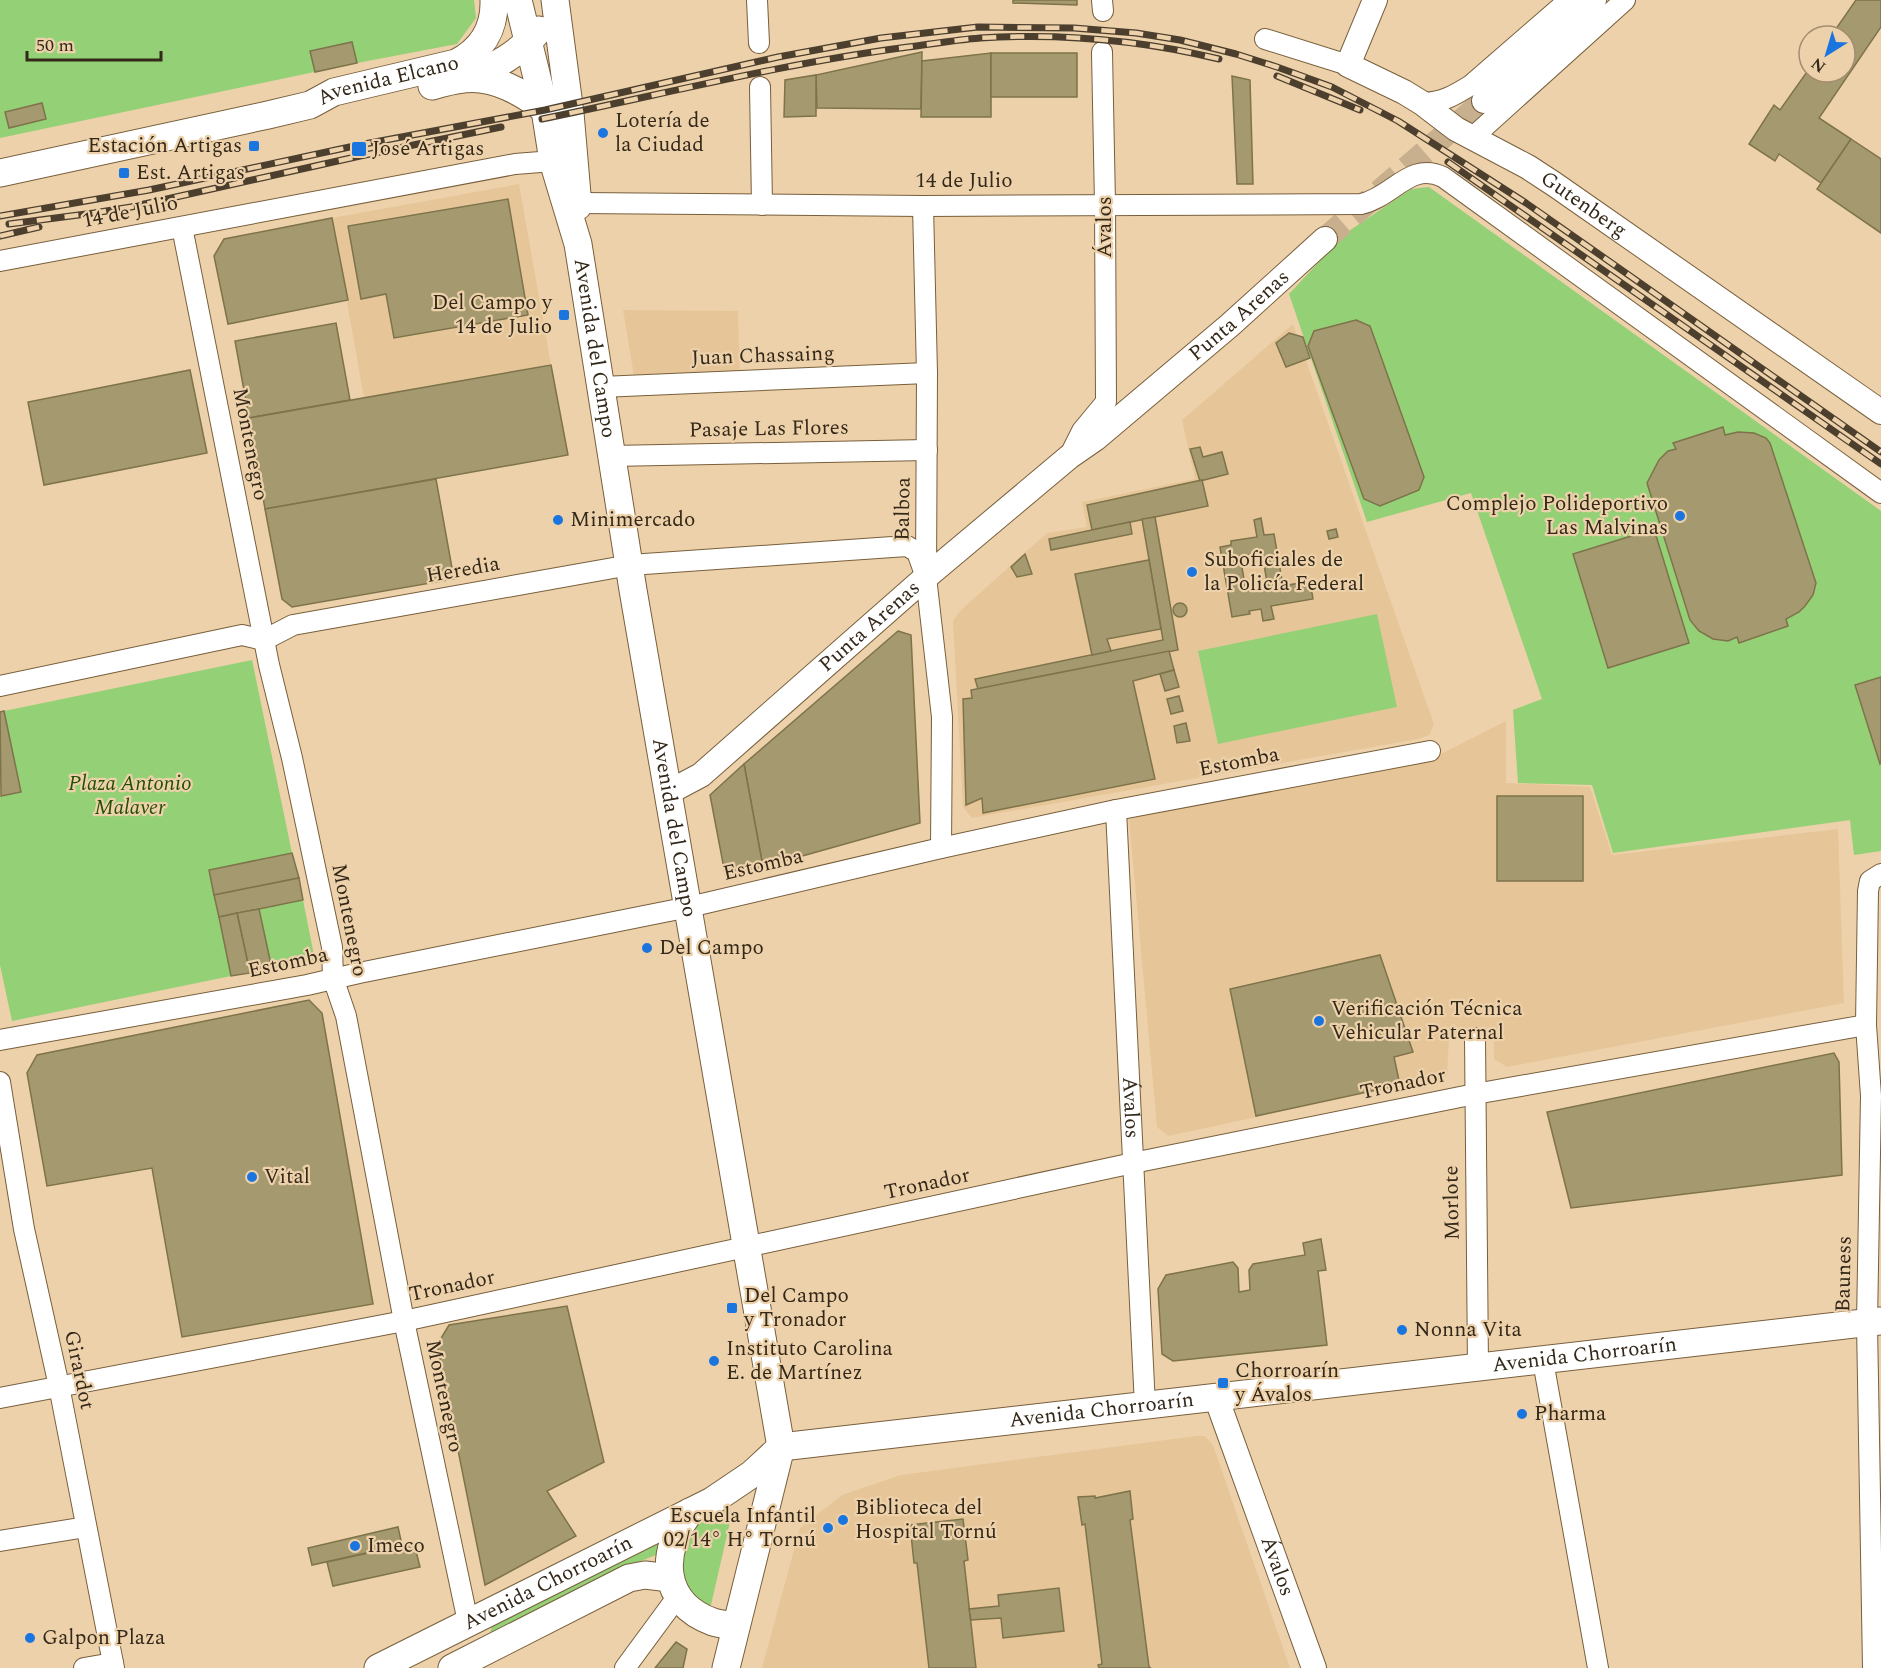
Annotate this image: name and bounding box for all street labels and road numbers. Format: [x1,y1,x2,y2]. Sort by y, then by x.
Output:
street label: Avenida Elcano [311,47,462,114]
street label: Gutenberg [1534,163,1634,246]
street label: 14 de Julio [915,165,1013,197]
street label: 14 de Julio [79,187,181,237]
street label: Ávalos [1089,196,1121,258]
street label: Avenida del Campo [565,256,625,440]
street label: Punta Arenas [1181,262,1297,369]
street label: Juan Chassaing [691,338,835,374]
street label: Montenegro [223,385,277,503]
street label: Pasaje Las Flores [689,412,849,446]
street label: Balboa [886,476,920,541]
street label: Heredia [424,548,503,592]
street label: Punta Arenas [812,573,928,680]
street label: Avenida del Campo [643,735,705,920]
street label: Estomba [1196,738,1283,785]
street label: Estomba [720,840,807,890]
street label: Montenegro [322,861,376,979]
street label: Estomba [245,939,332,987]
street label: Tronador [1357,1059,1449,1109]
street label: Ávalos [1113,1076,1148,1139]
street label: Tronador [881,1159,973,1209]
street label: Morlote [1435,1165,1469,1241]
street label: Bauness [1827,1236,1861,1312]
street label: Tronador [406,1261,498,1311]
street label: Girardot [55,1327,103,1413]
street label: Avenida Chorroarín [1490,1329,1678,1381]
street label: Montenegro [416,1337,472,1455]
street label: Avenida Chorroarín [1008,1384,1196,1437]
street label: Avenida Chorroarín [458,1527,638,1639]
street label: Ávalos [1252,1532,1303,1601]

